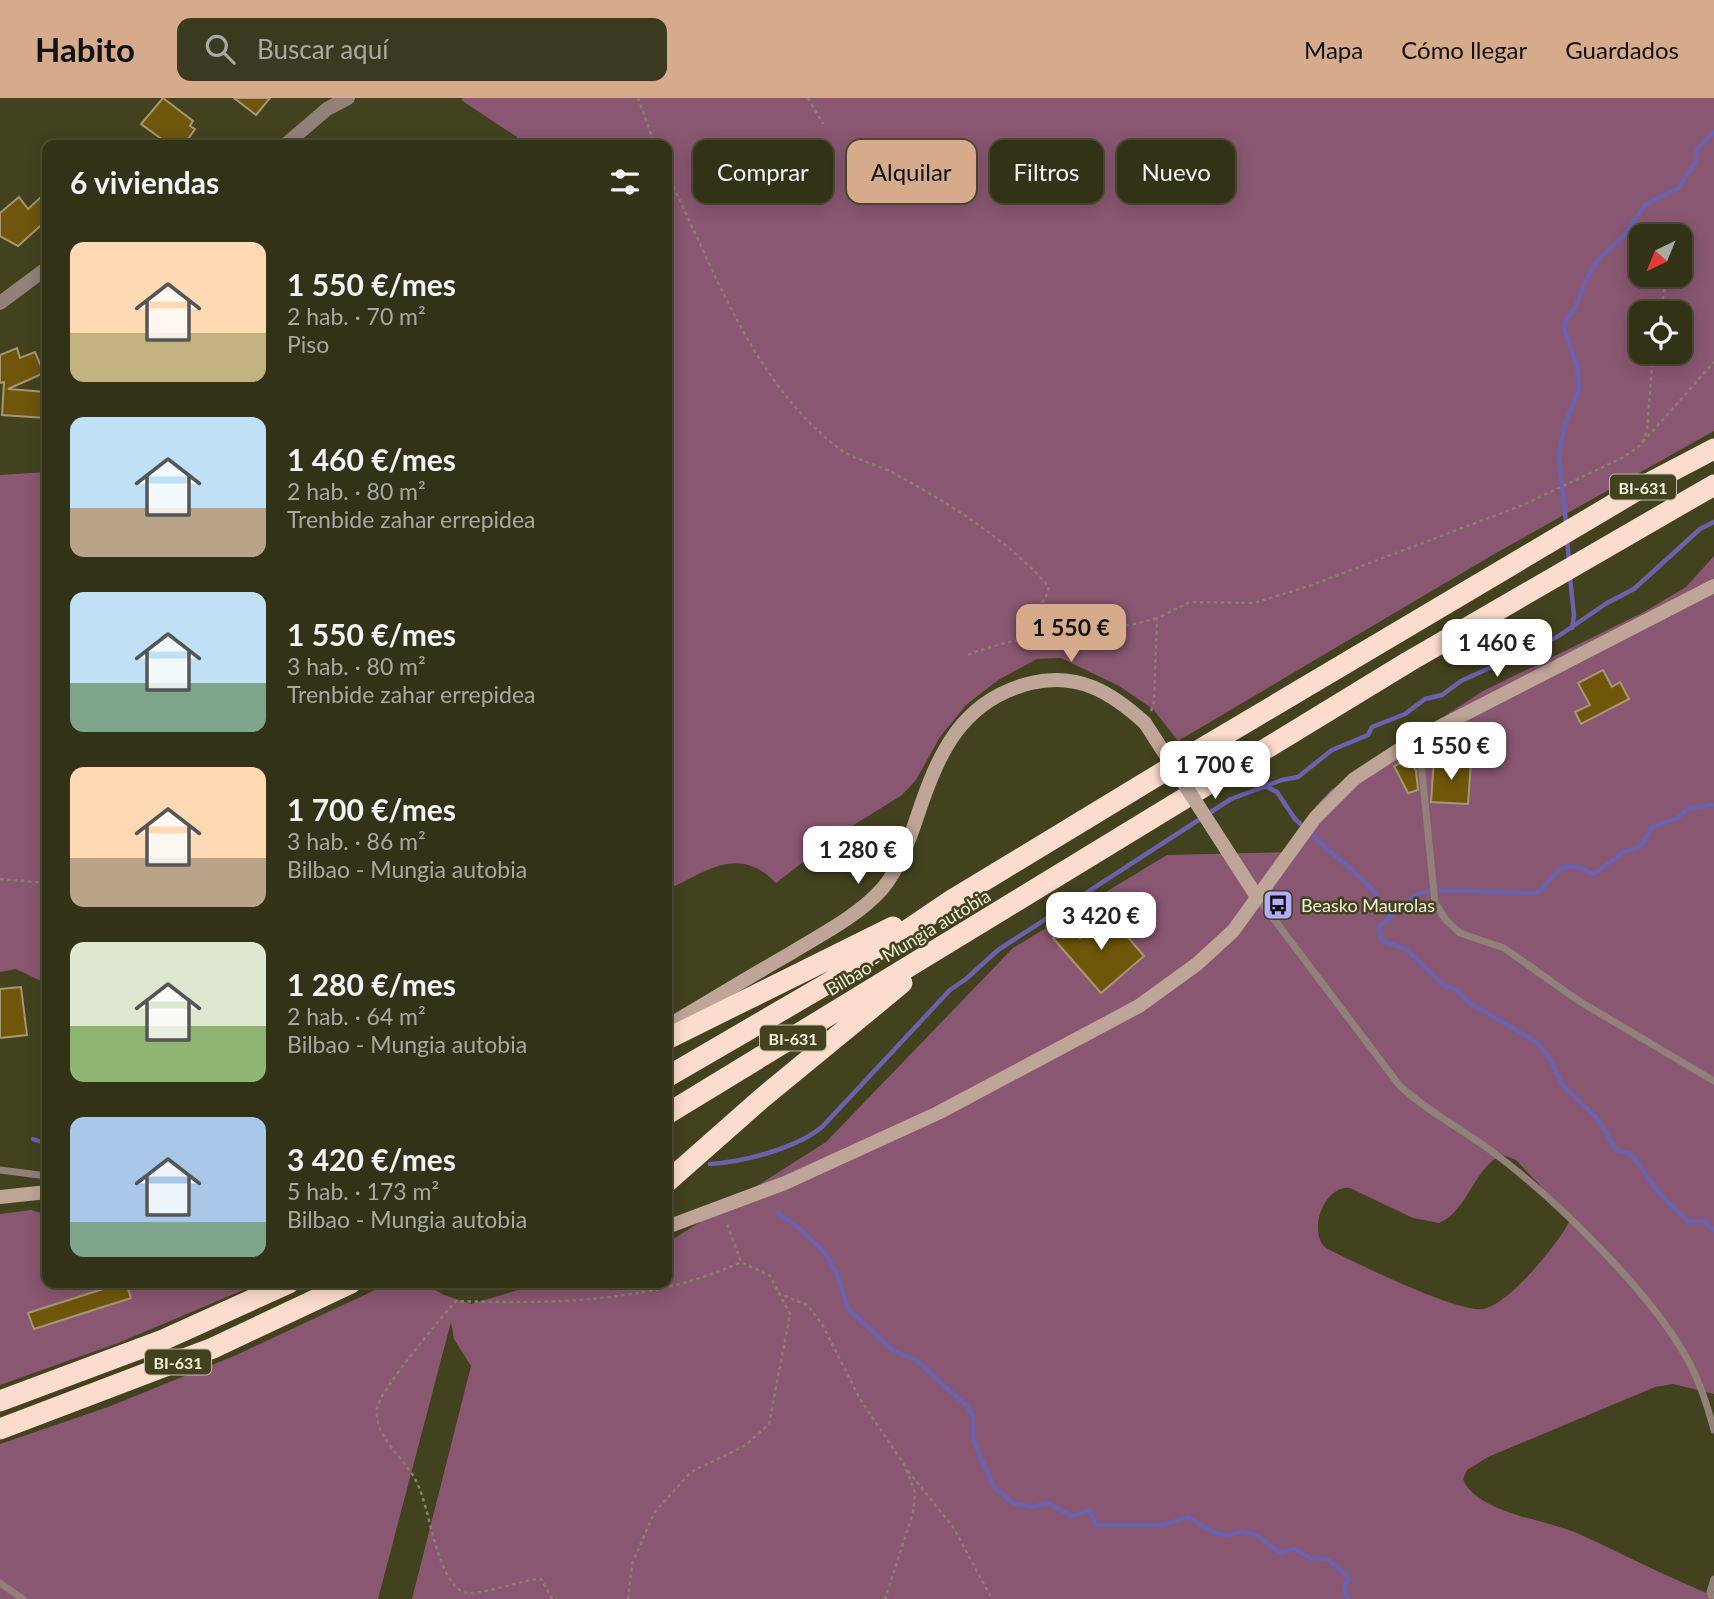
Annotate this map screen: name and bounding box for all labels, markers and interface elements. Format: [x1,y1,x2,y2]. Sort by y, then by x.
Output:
search box [177,18,667,81]
text: Habito [35,29,135,69]
icon: search [201,30,239,68]
text: Buscar aquí [257,33,388,65]
text: Mapa [1304,35,1363,64]
text: Cómo llegar [1401,35,1527,64]
text: Guardados [1565,35,1679,64]
chip: Comprar [693,140,833,203]
chip: Alquilar [847,140,976,203]
chip: Filtros [990,140,1103,203]
chip: Nuevo [1117,140,1235,203]
icon: filters [606,163,644,201]
text: 6 viviendas [70,164,219,200]
north arrow [1629,224,1692,287]
map controls [1629,224,1692,364]
text: 1 550 €/mes [287,266,456,302]
icon: home [126,270,210,354]
button: locate [1629,301,1692,364]
text: 2 hab. · 70 m² [287,302,426,330]
text: Piso [287,330,329,358]
text: 1 460 €/mes [287,441,456,477]
icon: home [126,445,210,529]
road number: BI-631 [1610,474,1676,500]
text: 2 hab. · 80 m² [287,477,426,505]
text: Trenbide zahar errepidea [287,505,536,533]
pin: 1 550 € [1006,604,1136,664]
text: 1 550 € [1032,613,1110,641]
text: 1 550 €/mes [287,616,456,652]
icon: home [126,620,210,704]
pin: 1 460 € [1432,620,1562,679]
text: 1 460 € [1458,628,1536,656]
text: 3 hab. · 80 m² [287,652,426,680]
text: Trenbide zahar errepidea [287,680,536,708]
pin: 1 550 € [1386,722,1516,782]
text: 1 550 € [1412,731,1490,759]
pin: 1 700 € [1150,742,1280,801]
text: 1 700 € [1176,750,1254,778]
text: 1 700 €/mes [287,791,456,827]
icon: home [126,795,210,879]
pin: 1 280 € [793,826,923,886]
text: 3 hab. · 86 m² [287,827,426,855]
text: 1 280 € [819,835,897,863]
text: Bilbao - Mungia autobia [287,855,527,883]
street label: Bilbao - Mungia autobia [822,884,994,1000]
bus stop icon: Beasko Maurolas [1261,888,1295,922]
pin: 3 420 € [1036,892,1166,952]
place label: Beasko Maurolas [1301,894,1435,916]
text: 3 420 € [1062,901,1140,929]
text: 1 280 €/mes [287,966,456,1002]
icon: home [126,970,210,1054]
text: 2 hab. · 64 m² [287,1002,426,1030]
road number: BI-631 [760,1026,826,1050]
text: Bilbao - Mungia autobia [287,1030,527,1058]
text: 3 420 €/mes [287,1141,456,1177]
icon: home [126,1145,210,1229]
text: 5 hab. · 173 m² [287,1177,439,1205]
text: Bilbao - Mungia autobia [287,1205,527,1233]
road number: BI-631 [145,1350,211,1374]

